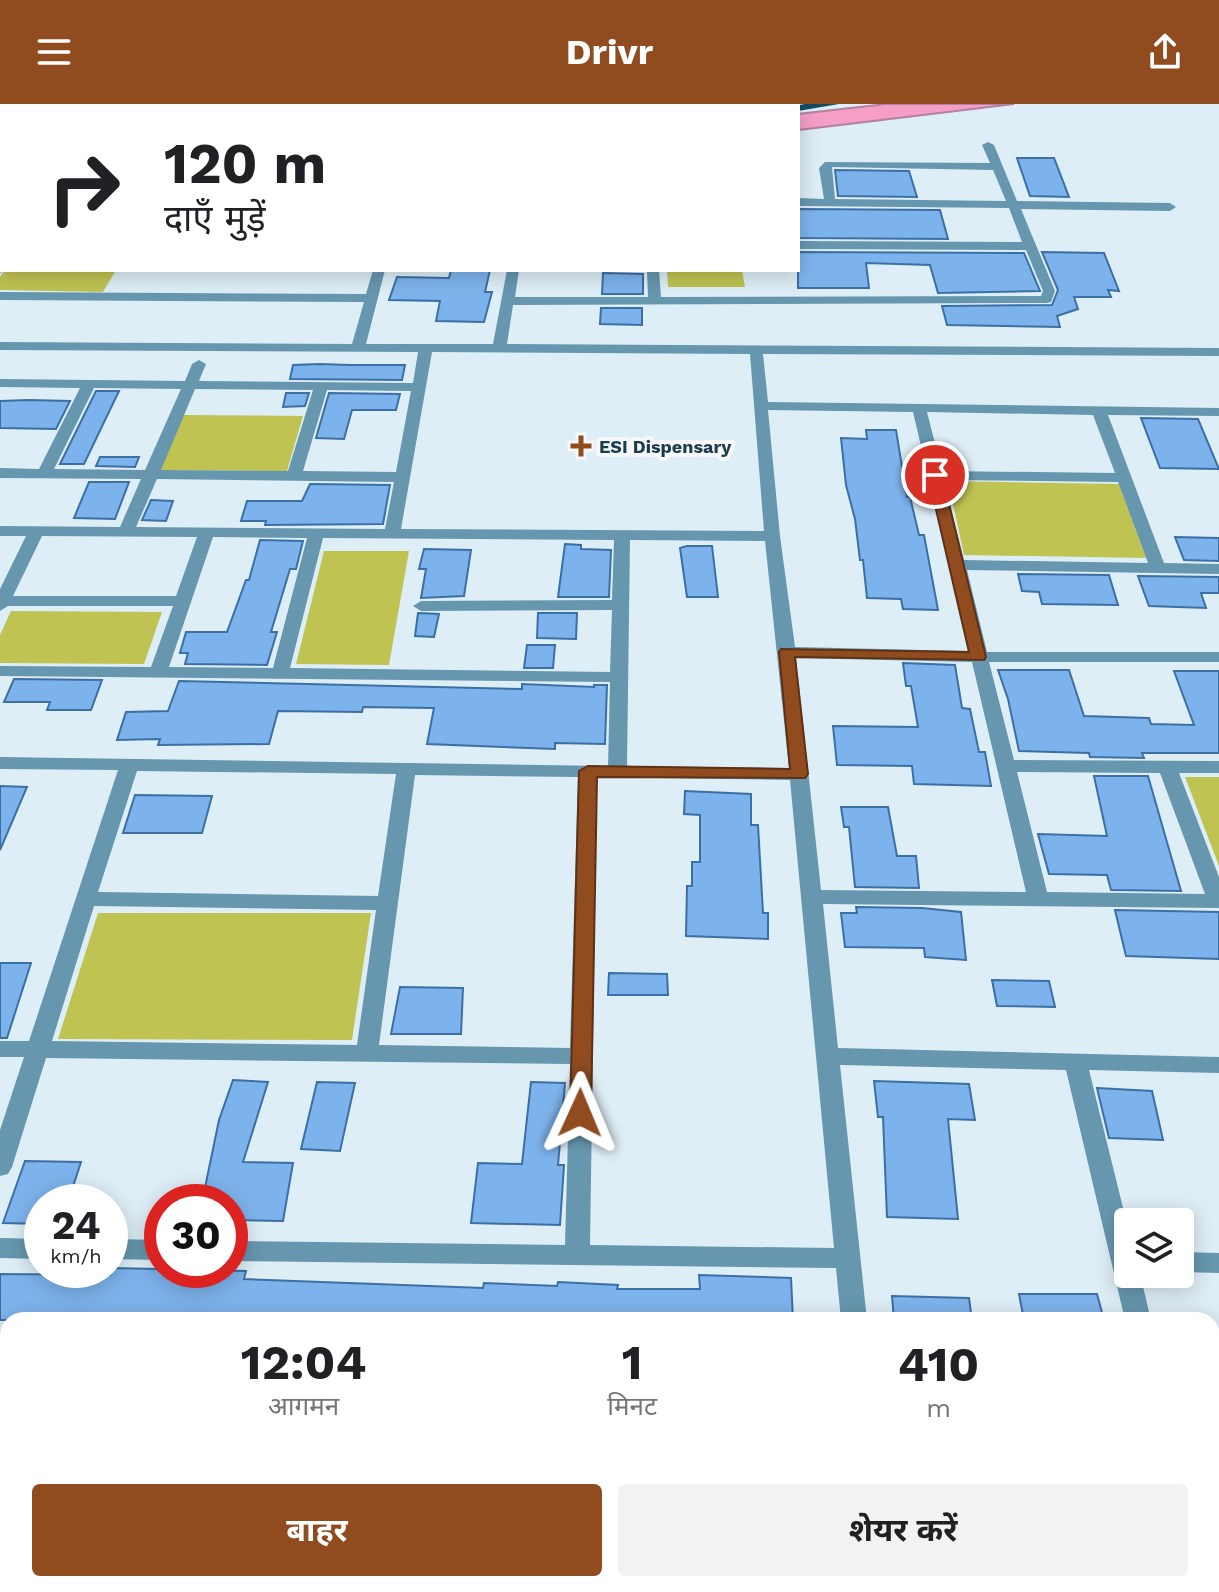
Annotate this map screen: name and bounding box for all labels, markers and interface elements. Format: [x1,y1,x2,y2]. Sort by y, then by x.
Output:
icon: menu [32,30,76,74]
icon: share [1143,30,1187,74]
text: Drivr [566,31,653,73]
text: 120 m [164,131,326,197]
icon: right [32,136,136,240]
text: दाएँ मुड़ें [164,198,265,240]
marker: ESI Dispensary [570,435,592,457]
place label: ESI Dispensary [599,436,732,457]
pin [901,441,969,509]
icon: arrive [913,453,957,497]
position arrow [538,1071,622,1155]
speed limit sign: 30 [144,1184,248,1288]
text: 24 [51,1202,101,1249]
map controls [1114,1208,1194,1288]
button: layers [1114,1208,1194,1288]
text: km/h [50,1244,102,1268]
text: 12:04 [241,1334,366,1391]
text: 1 [622,1334,642,1391]
text: 410 [898,1336,979,1393]
text: आगमन [268,1391,339,1421]
text: मिनट [607,1391,657,1421]
text: m [926,1393,951,1423]
button: बाहर [32,1484,602,1576]
button: शेयर करें [618,1484,1188,1576]

